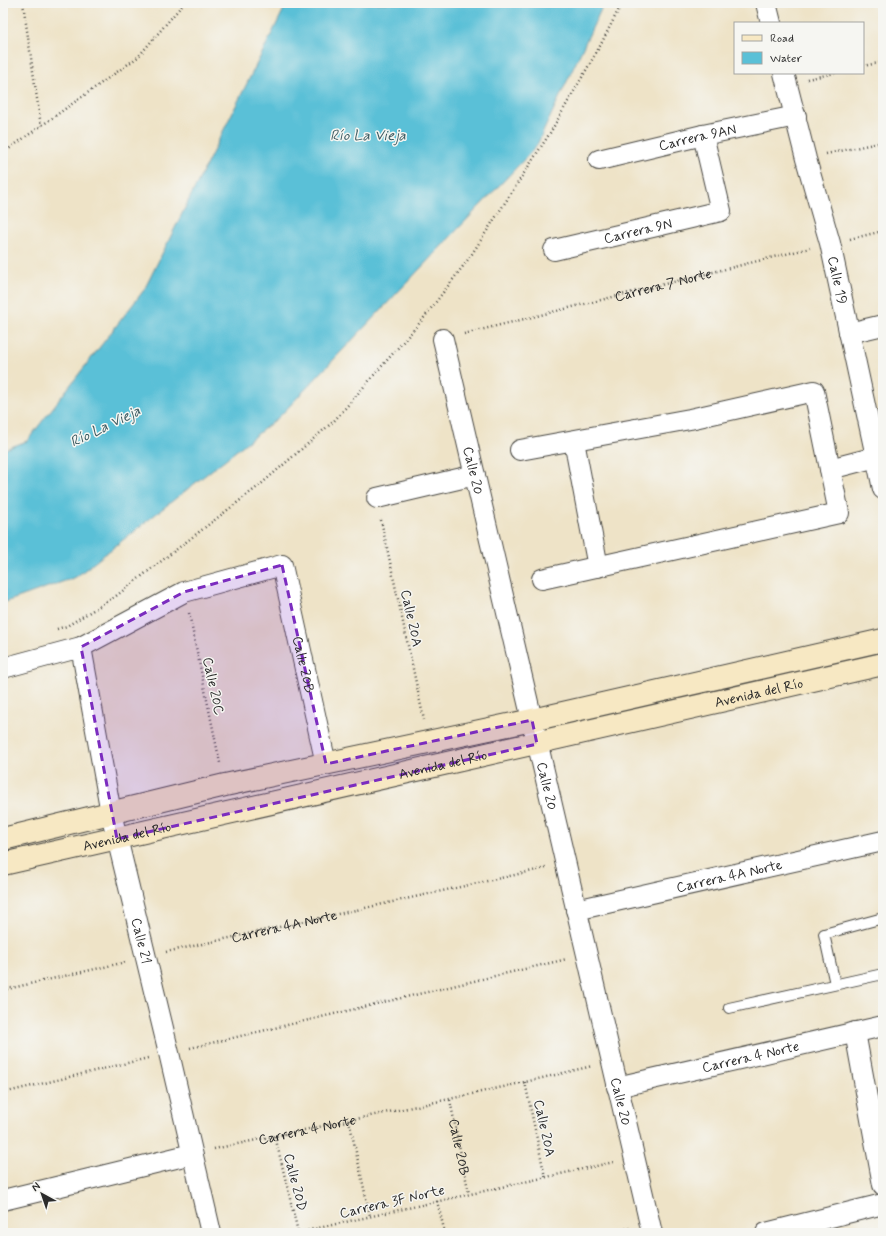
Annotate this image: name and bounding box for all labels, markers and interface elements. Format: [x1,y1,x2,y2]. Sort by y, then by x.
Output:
legend [734,22,864,74]
text: Road [770,31,794,47]
text: Water [770,51,802,67]
street label: Carrera 9AN [657,120,738,155]
water label: Río La Vieja [330,126,407,146]
street label: Carrera 9N [602,215,674,248]
street label: Calle 19 [823,255,851,306]
street label: Carrera 7 Norte [613,265,714,306]
water label: Río La Vieja [67,401,145,453]
street label: Calle 20 [458,445,487,497]
street label: Calle 20A [396,588,426,648]
street label: Calle 20B [288,635,318,695]
street label: Calle 20C [198,656,228,717]
street label: Avenida del Río [713,674,805,712]
street label: Avenida del Río [397,746,489,784]
street label: Calle 20 [532,760,561,812]
street label: Avenida del Río [81,818,173,856]
street label: Carrera 4A Norte [675,856,784,897]
street label: Carrera 4A Norte [230,906,339,947]
street label: Calle 21 [127,916,155,966]
street label: Carrera 4 Norte [700,1038,801,1077]
street label: Calle 20 [606,1076,635,1127]
street label: Calle 20A [529,1098,559,1158]
street label: Carrera 4 Norte [257,1111,357,1149]
street label: Calle 20B [444,1117,473,1177]
street label: Calle 20D [279,1152,311,1213]
north arrow [22,1174,62,1214]
text: N [29,1179,44,1195]
street label: Carrera 3F Norte [338,1181,447,1223]

